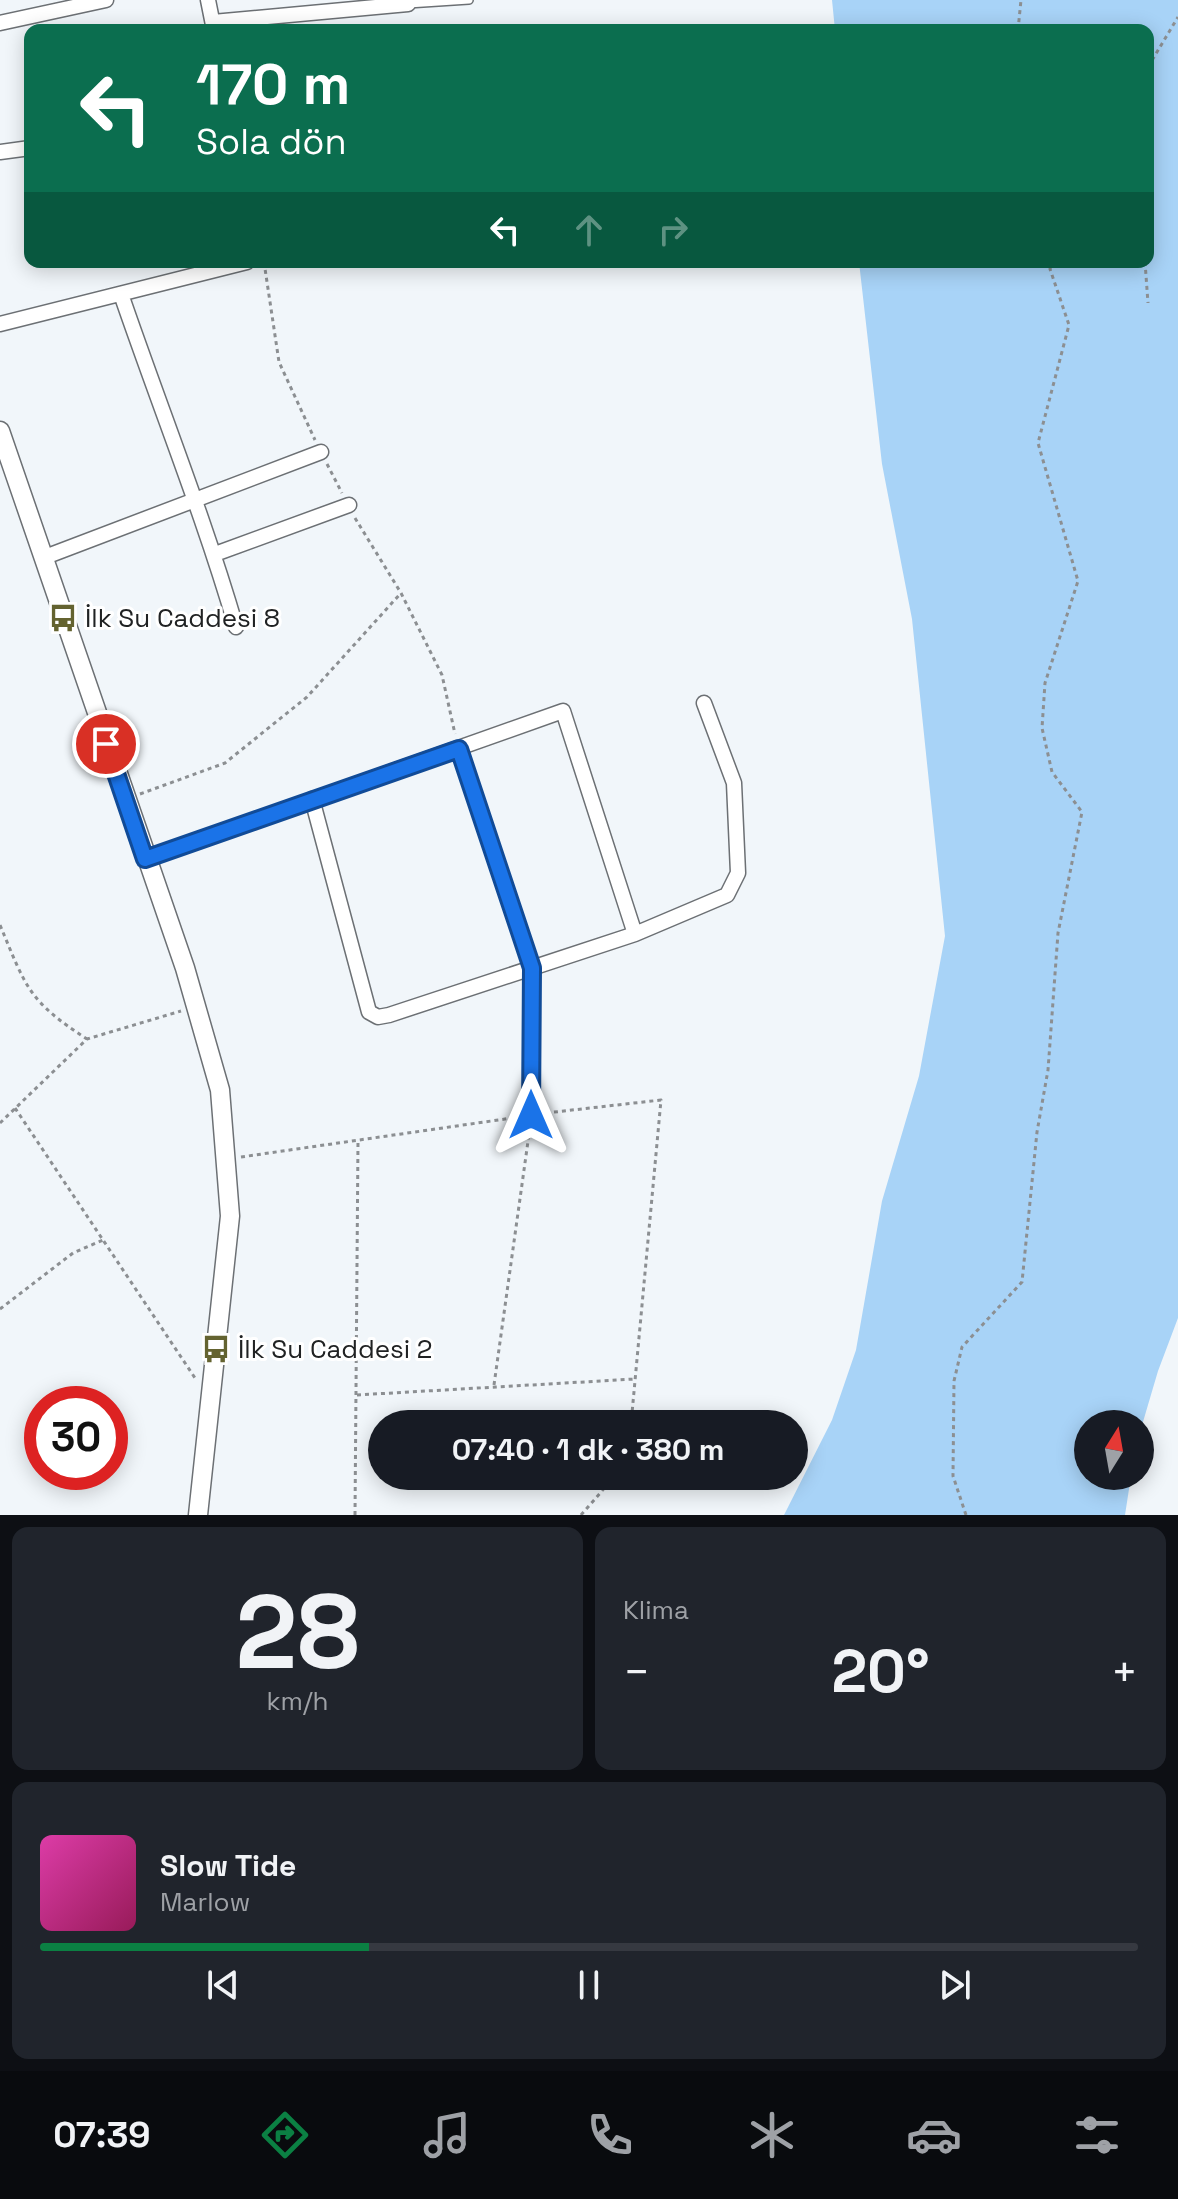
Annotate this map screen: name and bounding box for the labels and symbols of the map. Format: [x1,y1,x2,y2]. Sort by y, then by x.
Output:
place label: İlk Su Caddesi 8 [85,601,280,635]
bus stop icon: İlk Su Caddesi 8 [48,603,78,633]
pin [72,710,140,778]
position arrow [489,1073,573,1157]
place label: İlk Su Caddesi 2 [238,1332,433,1366]
bus stop icon: İlk Su Caddesi 2 [201,1334,231,1364]
speed limit sign: 30 [24,1386,128,1490]
north arrow [1074,1410,1154,1490]

